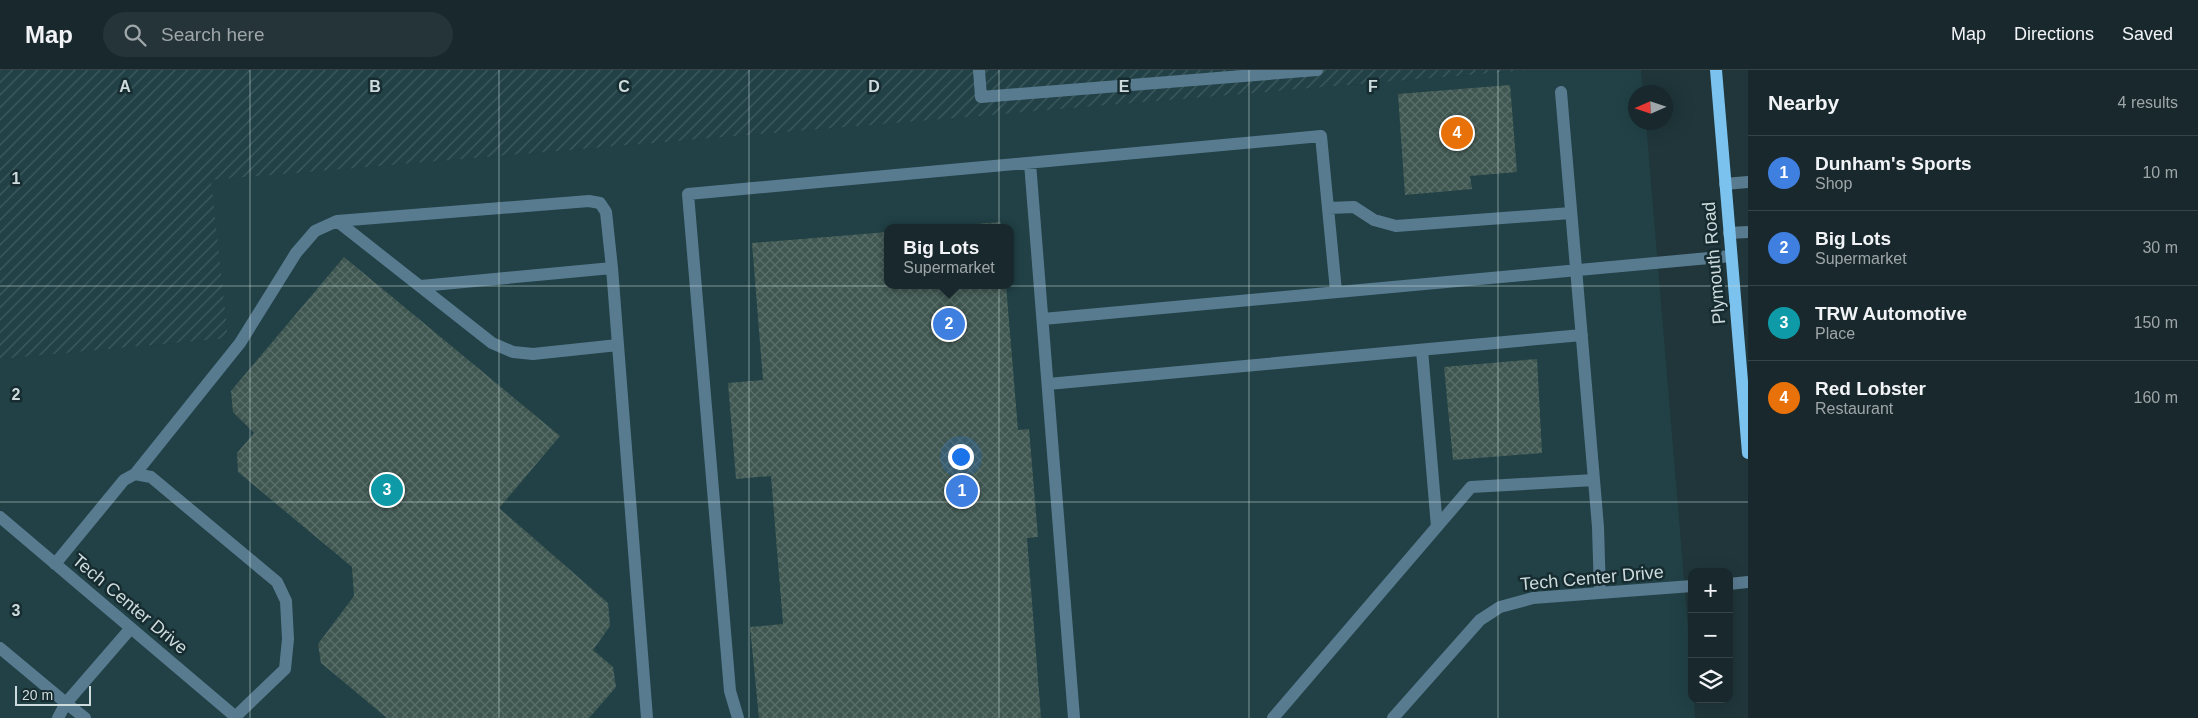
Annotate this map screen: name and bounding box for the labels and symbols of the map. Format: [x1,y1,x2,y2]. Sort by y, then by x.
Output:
text: A [119,78,131,95]
text: B [369,78,381,95]
text: C [618,78,630,95]
text: D [868,78,880,95]
text: E [1119,78,1130,95]
text: F [1368,78,1378,95]
north arrow [1628,85,1673,130]
pin: 4 [1441,114,1473,152]
text: 1 [12,170,21,187]
street label: Plymouth Road [1699,201,1729,325]
pin: 2 [933,305,965,343]
text: 2 [12,386,21,403]
your location [948,444,974,470]
pin: 3 [371,471,403,509]
pin: 1 [946,472,978,510]
street label: Tech Center Drive [68,550,192,658]
street label: Tech Center Drive [1519,562,1665,594]
text: 3 [12,602,21,619]
scale bar [15,683,91,706]

